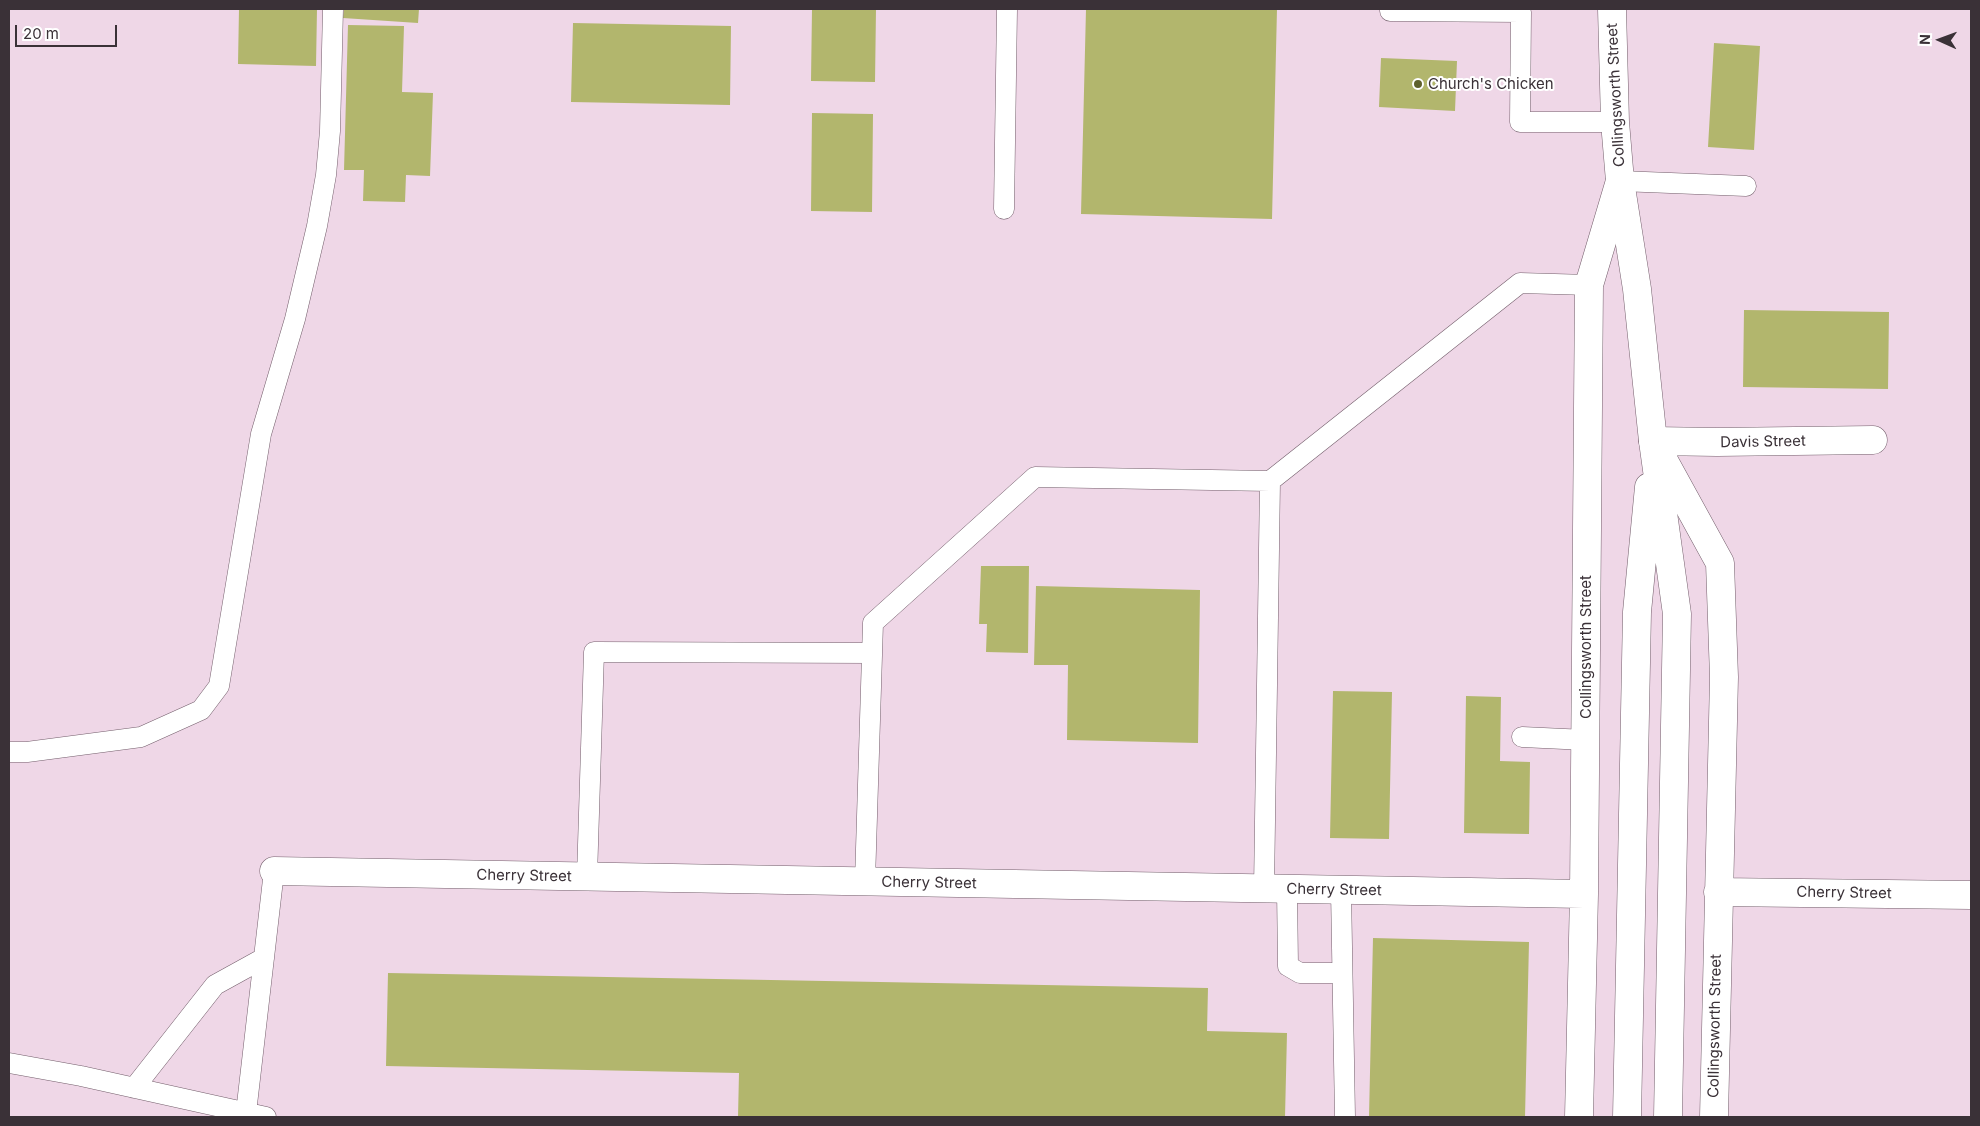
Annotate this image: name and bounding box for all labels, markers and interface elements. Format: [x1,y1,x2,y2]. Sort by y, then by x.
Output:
scale bar [18,15,120,47]
north arrow [1915,15,1965,65]
street label: Collingsworth Street [1603,23,1629,167]
text: 20 m [23,24,59,43]
text: N [1916,34,1933,45]
place label: Church's Chicken [1428,75,1554,93]
marker: Church's Chicken [1412,78,1424,90]
street label: Davis Street [1720,432,1806,452]
street label: Collingsworth Street [1577,575,1595,719]
street label: Cherry Street [476,866,572,886]
street label: Cherry Street [881,873,977,893]
street label: Cherry Street [1286,880,1382,900]
street label: Cherry Street [1796,883,1892,903]
street label: Collingsworth Street [1705,954,1725,1098]

